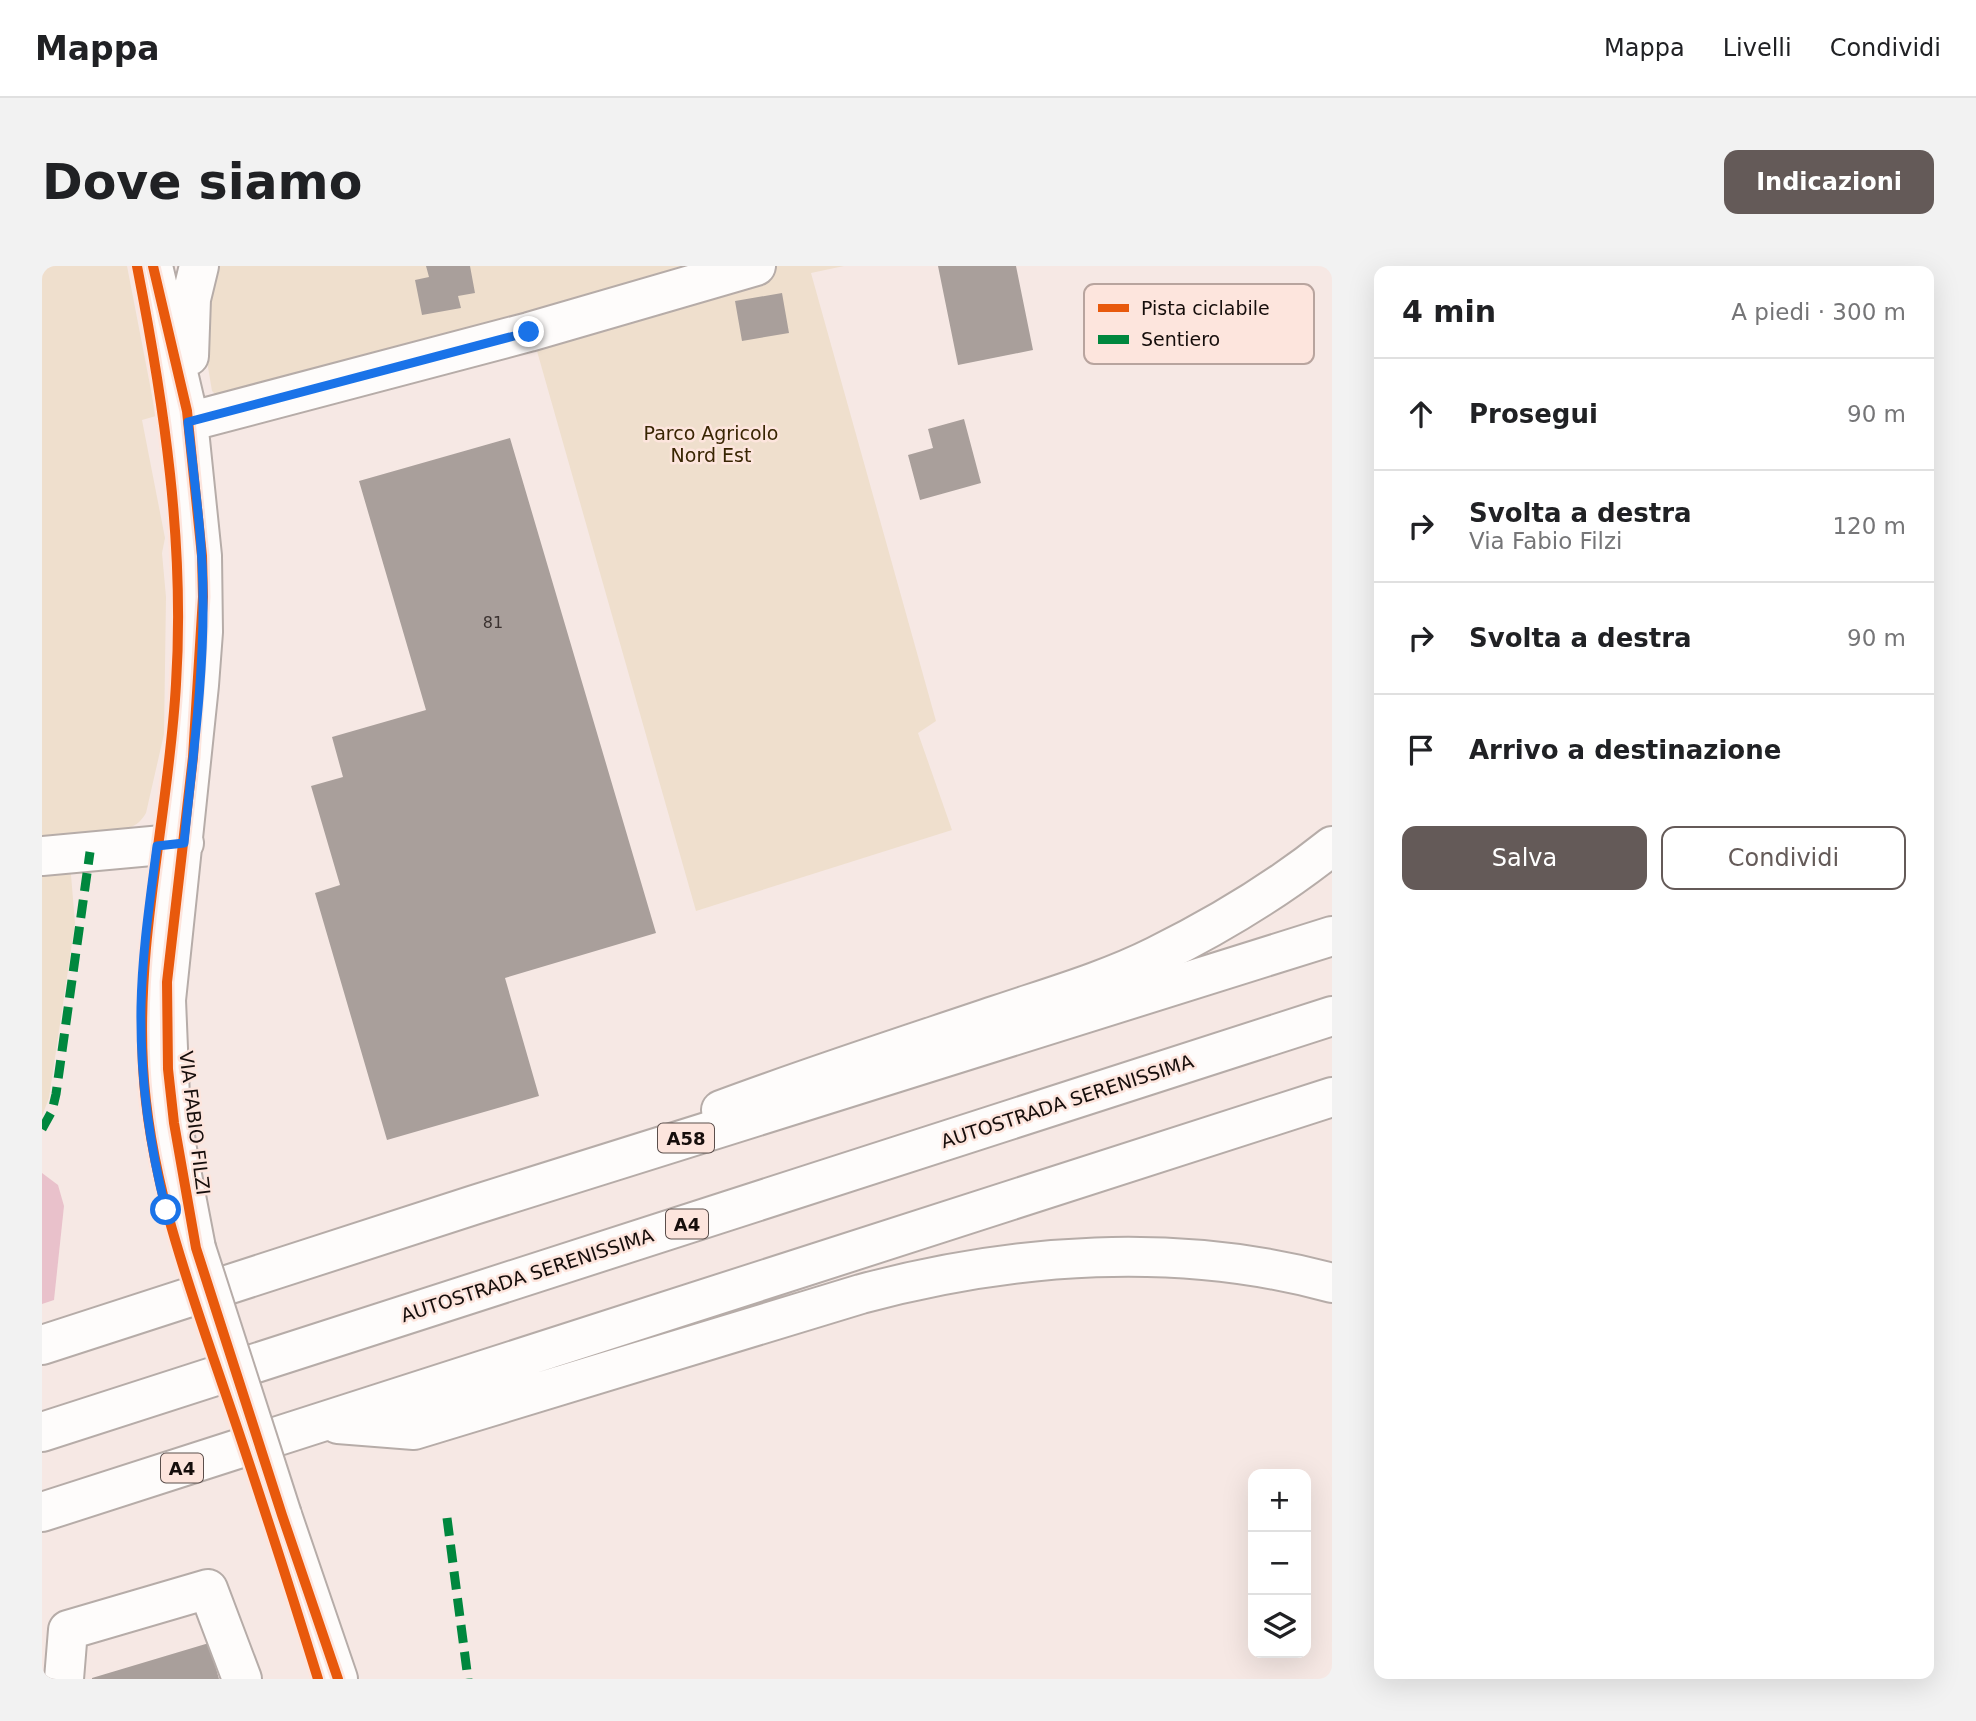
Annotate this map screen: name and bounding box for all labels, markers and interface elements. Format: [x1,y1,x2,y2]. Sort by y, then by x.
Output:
text: Mappa [35,29,160,68]
text: Mappa [1604,34,1685,62]
text: Livelli [1723,34,1792,62]
text: Condividi [1830,34,1941,62]
button: Indicazioni [1724,150,1934,214]
text: Dove siamo [42,154,362,211]
legend [1084,284,1314,364]
text: 4 min [1402,294,1496,329]
text: Pista ciclabile [1141,297,1270,319]
text: A piedi · 300 m [1731,299,1906,325]
route end [513,316,544,347]
text: Sentiero [1141,328,1220,350]
icon: ahead [1402,395,1440,433]
text: Prosegui [1469,399,1598,429]
text: 90 m [1847,401,1906,427]
park label: Parco Agricolo Nord Est [644,422,778,466]
text: Svolta a destra [1469,498,1692,528]
icon: right [1402,507,1440,545]
text: 120 m [1832,513,1906,539]
text: Via Fabio Filzi [1469,528,1622,554]
house number: 81 [483,613,503,632]
icon: right [1402,619,1440,657]
text: Svolta a destra [1469,623,1692,653]
text: 90 m [1847,625,1906,651]
icon: arrive [1402,731,1440,769]
text: Arrivo a destinazione [1469,735,1781,765]
button: Salva [1402,826,1647,890]
button: Condividi [1661,826,1906,890]
street label: VIA FABIO FILZI [175,1050,215,1196]
street label: AUTOSTRADA SERENISSIMA [938,1050,1196,1152]
road number: A58 [658,1124,714,1152]
route start [150,1194,181,1225]
road number: A4 [666,1210,708,1239]
street label: AUTOSTRADA SERENISSIMA [398,1224,656,1326]
road number: A4 [161,1454,203,1483]
map controls [1248,1469,1311,1658]
button: + [1248,1469,1311,1532]
button: − [1248,1532,1311,1595]
button: layers [1248,1595,1311,1658]

